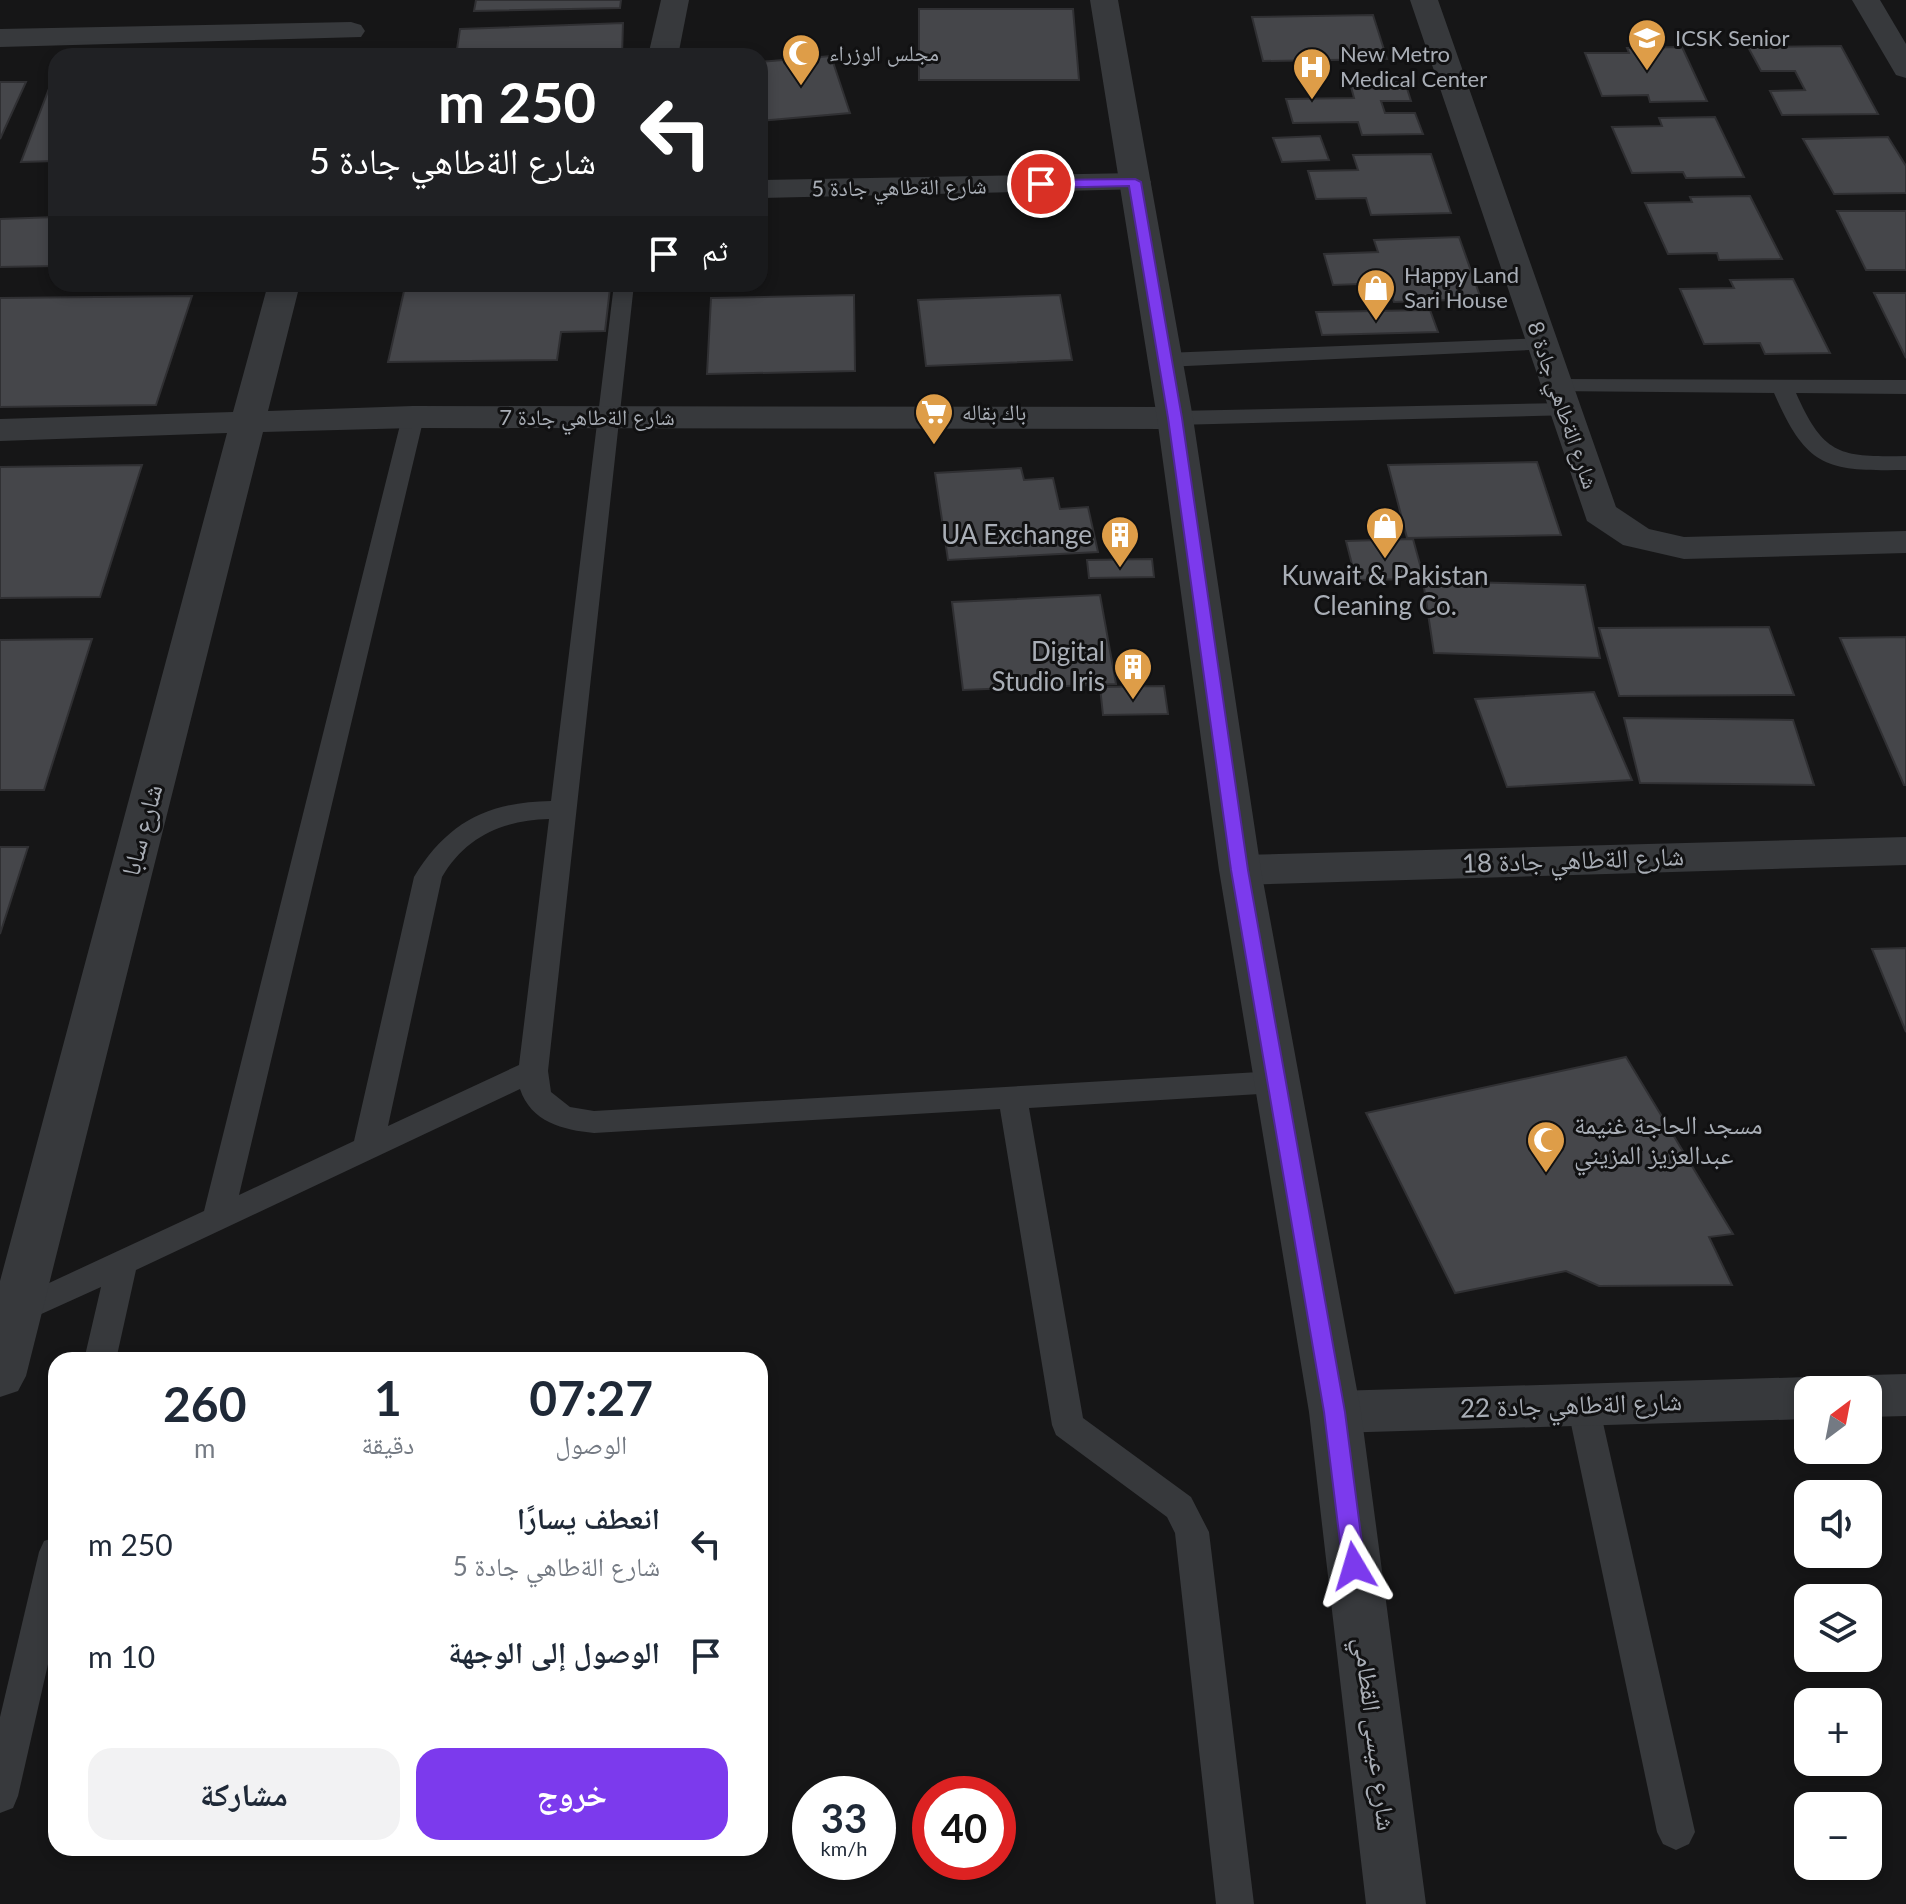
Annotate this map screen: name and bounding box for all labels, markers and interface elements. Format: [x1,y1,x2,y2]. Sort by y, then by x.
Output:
school or university icon: ICSK Senior [1626,17,1668,72]
place label: ICSK Senior [1675,24,1790,51]
mosque icon: مجلس الوزراء [780,32,822,87]
place label: مجلس الوزراء [829,39,939,67]
place label: New Metro Medical Center [1340,40,1487,92]
hospital icon: New Metro Medical Center [1291,46,1333,101]
text: 250 m [438,68,596,135]
icon: left [624,80,728,184]
text: شارع الةطاهي جادة 5 [309,138,596,182]
pin [1007,150,1075,218]
icon: arrive [1019,162,1063,206]
street label: شارع الةطاهي جادة 5 [811,171,987,206]
text: ثم [702,231,728,267]
icon: arrive [642,232,686,276]
place label: Happy Land Sari House [1404,261,1519,313]
shop icon: Happy Land Sari House [1355,267,1397,322]
street label: شارع الةطاهي جادة 8 [1518,318,1605,494]
supermarket icon: باك بقاله [913,391,955,446]
place label: باك بقاله [962,398,1026,425]
street label: شارع الةطاهي جادة 7 [499,403,675,435]
shop icon: Kuwait & Pakistan Cleaning Co. [1364,505,1406,560]
building icon: UA Exchange [1099,514,1141,569]
place label: UA Exchange [941,518,1092,550]
place label: Kuwait & Pakistan Cleaning Co. [1281,559,1489,621]
place label: Digital Studio Iris [991,635,1105,697]
building icon: Digital Studio Iris [1112,646,1154,701]
street label: شارع سابا [113,780,170,879]
street label: شارع الةطاهي جادة 18 [1461,839,1685,884]
place label: مسجد الحاجة غنيمة عبدالعزيز المزيني [1574,1108,1763,1176]
mosque icon: مسجد الحاجة غنيمة عبدالعزيز المزيني [1525,1119,1567,1174]
text: 1 [374,1369,402,1426]
text: 07:27 [529,1369,653,1426]
text: 260 [163,1375,247,1432]
north arrow [1794,1376,1882,1464]
map controls [1794,1376,1882,1880]
street label: شارع الةطاهي جادة 22 [1459,1384,1683,1429]
text: دقيقة [361,1428,414,1460]
text: الوصول [555,1428,627,1460]
text: m [194,1432,215,1464]
button: sound [1794,1480,1882,1568]
text: انعطف يسارًا [517,1499,660,1535]
icon: left [684,1522,728,1566]
position arrow [1312,1524,1396,1608]
text: 250 m [88,1526,173,1562]
text: شارع الةطاهي جادة 5 [453,1550,660,1582]
button: layers [1794,1584,1882,1672]
text: الوصول إلى الوجهة [448,1633,660,1669]
icon: arrive [684,1634,728,1678]
street label: شارع عيسى القطامي [1343,1635,1404,1833]
text: 10 m [88,1638,155,1674]
button: + [1794,1688,1882,1776]
button: مشاركة [88,1748,400,1840]
button: خروج [416,1748,728,1840]
speed limit sign: 40 [912,1776,1016,1880]
button: − [1794,1792,1882,1880]
text: 33 [821,1794,867,1842]
text: km/h [821,1836,867,1860]

